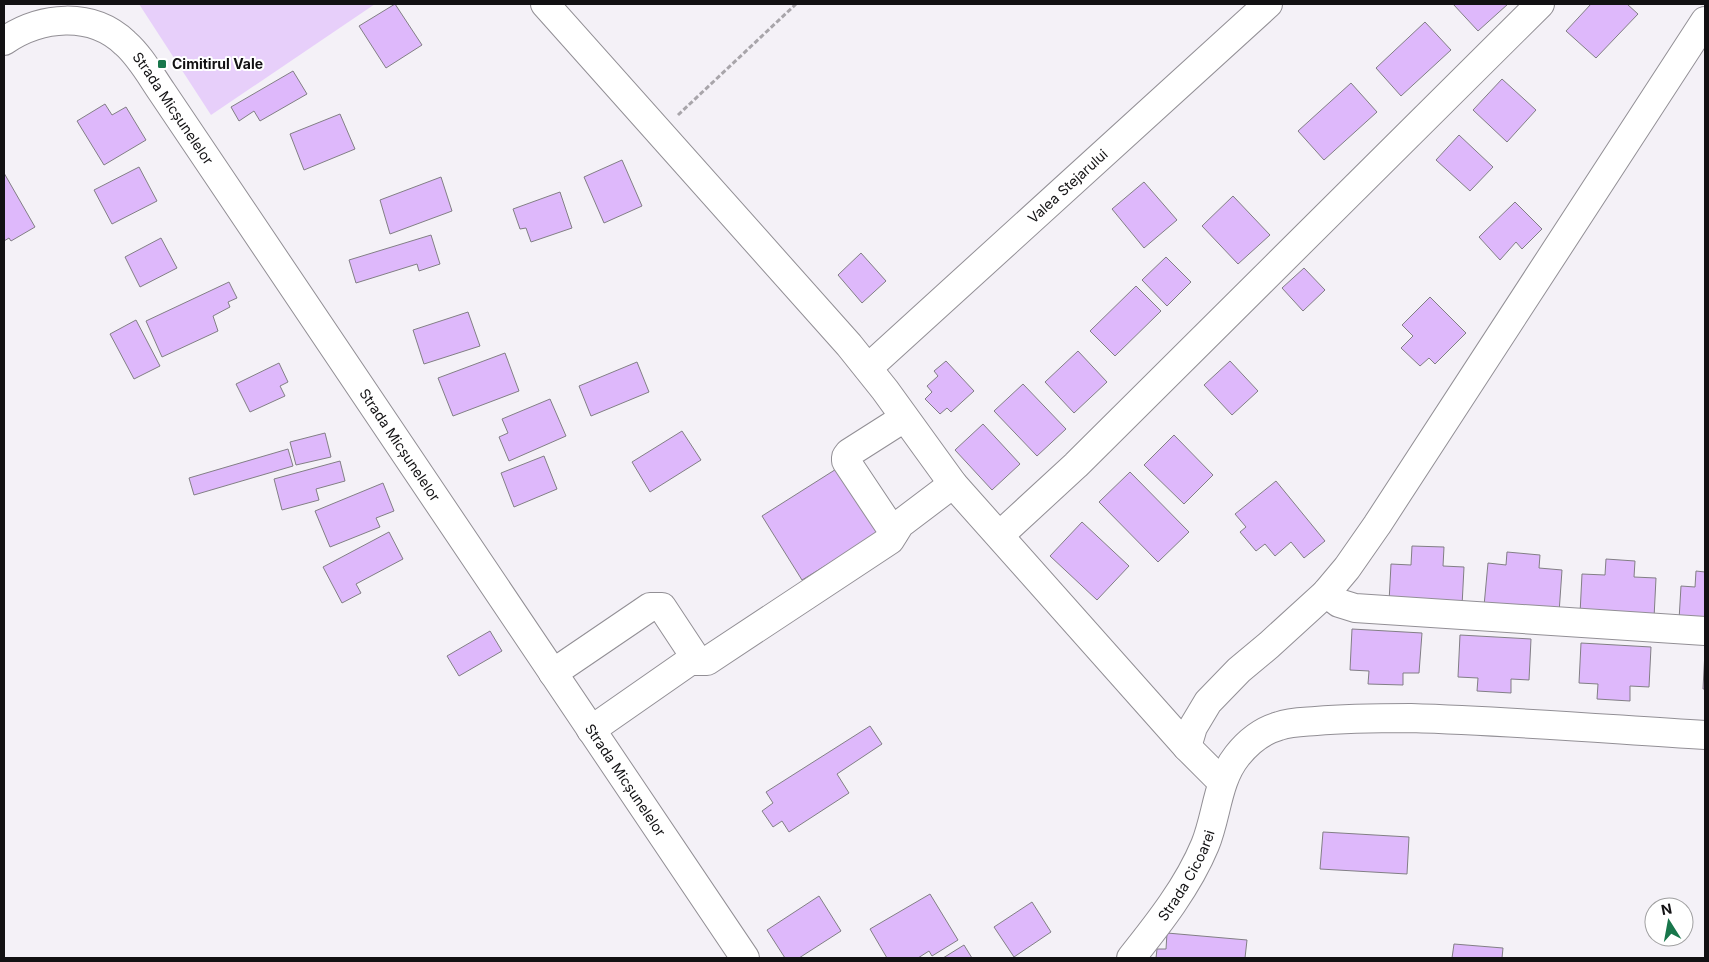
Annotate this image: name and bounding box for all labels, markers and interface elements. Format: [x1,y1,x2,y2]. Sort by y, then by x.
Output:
street label: Strada Micșunelelor [129,48,217,167]
place label: Cimitirul Vale [172,55,263,72]
marker: Cimitirul Vale [156,58,168,70]
street label: Valea Stejarului [1024,145,1111,226]
street label: Strada Micșunelelor [356,385,444,504]
street label: Strada Micșunelelor [582,720,670,839]
street label: Strada Cicoarei [1154,828,1218,924]
north arrow [1644,897,1694,947]
text: N [1660,899,1673,918]

